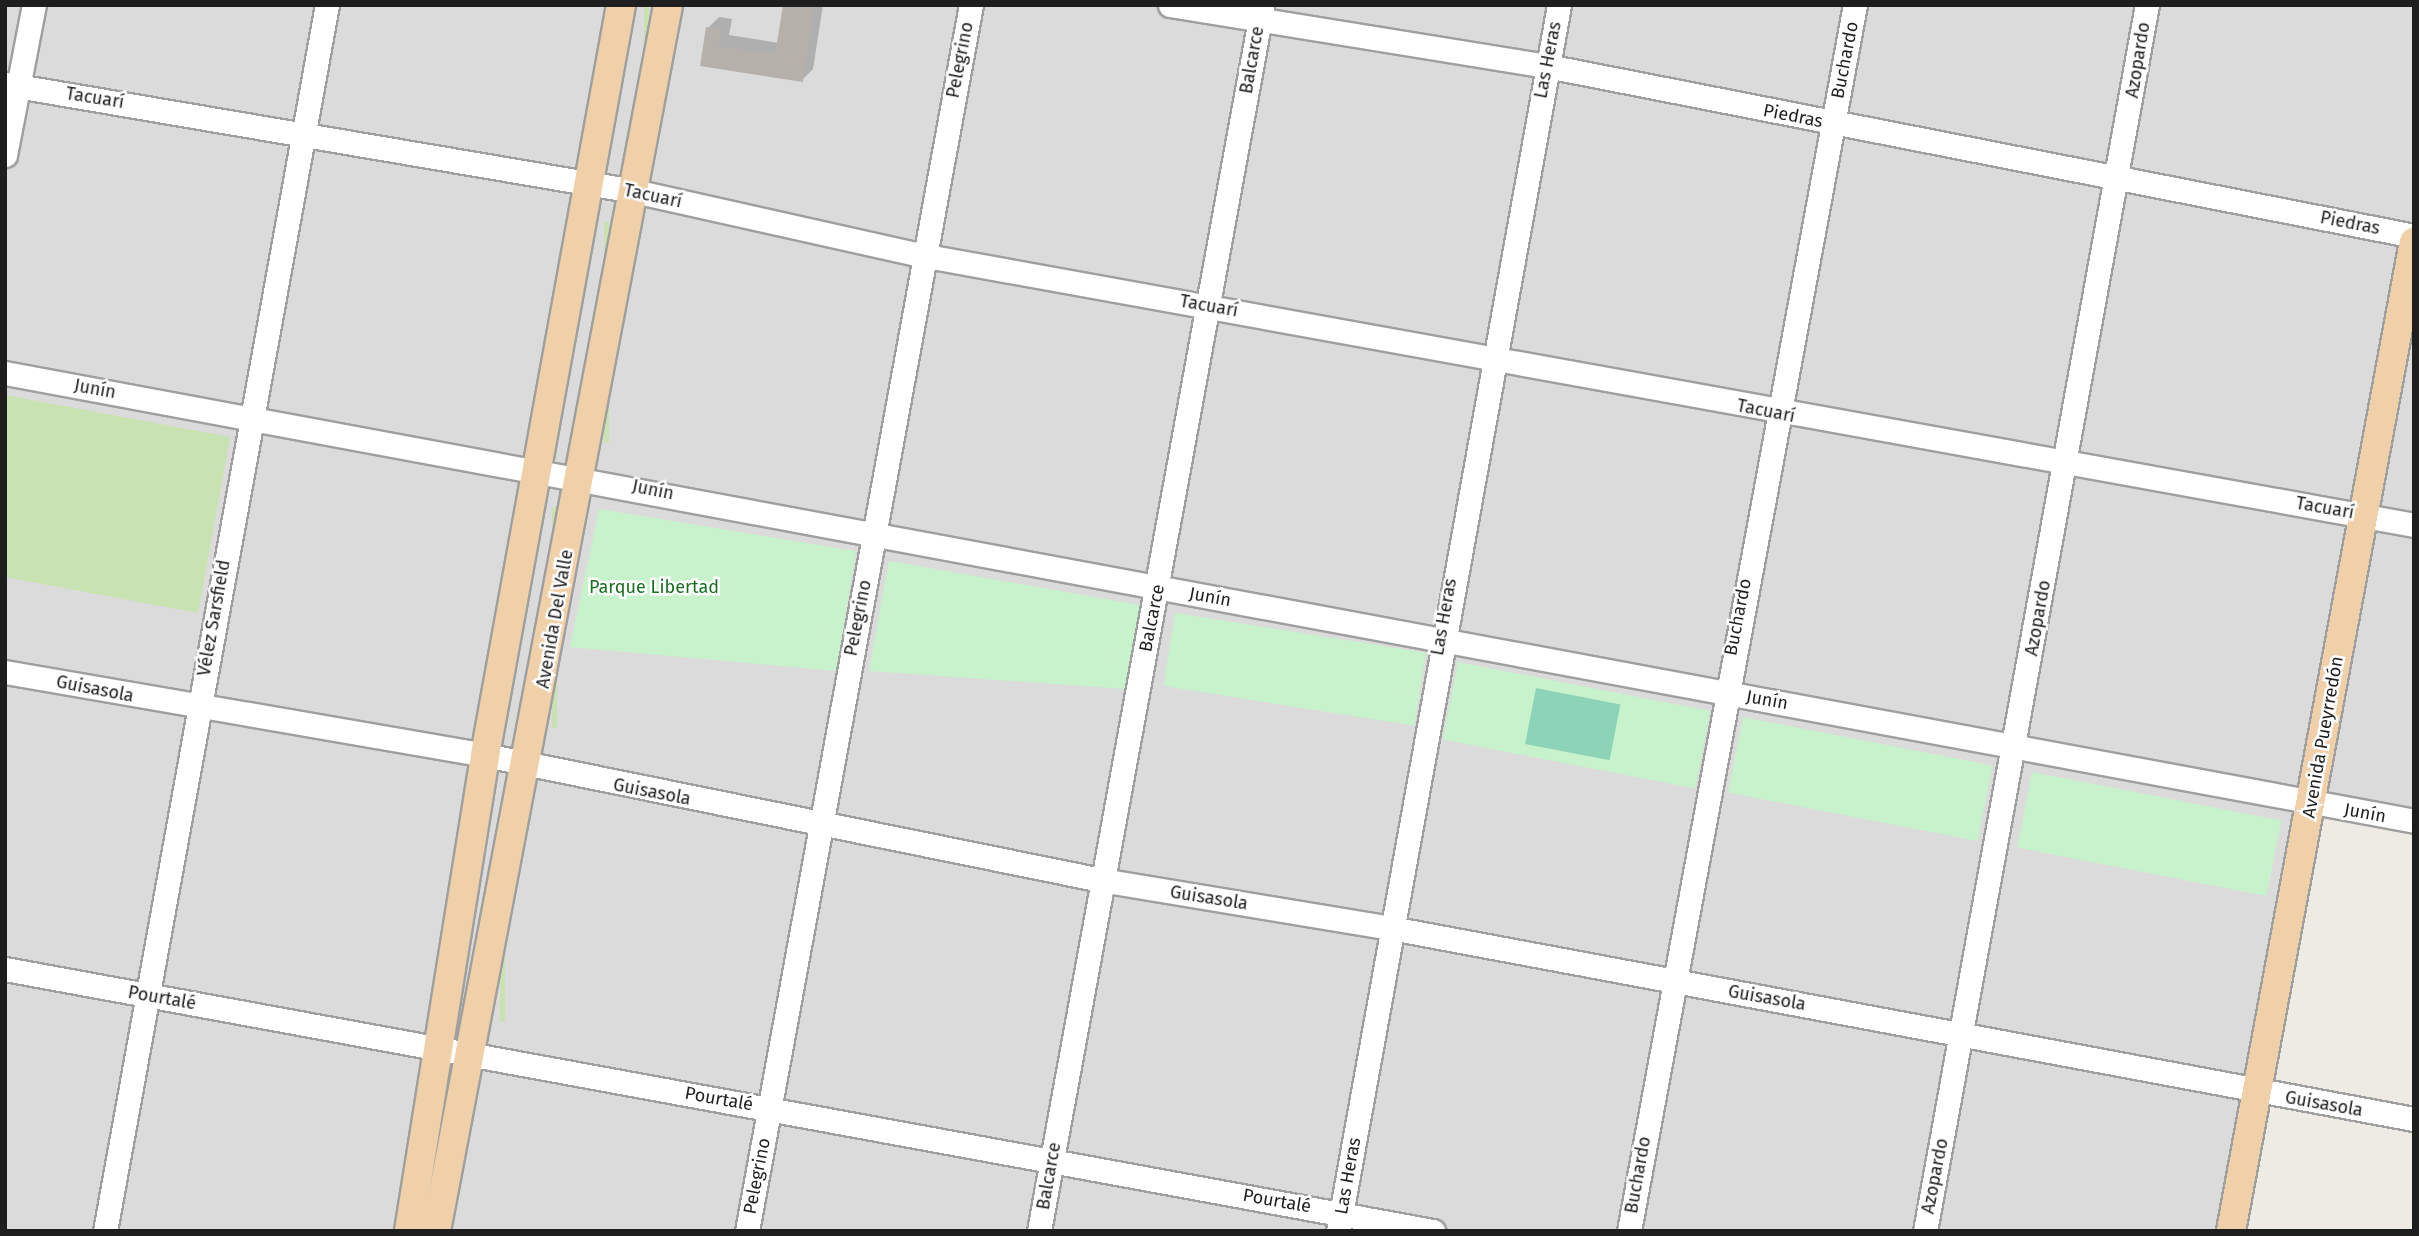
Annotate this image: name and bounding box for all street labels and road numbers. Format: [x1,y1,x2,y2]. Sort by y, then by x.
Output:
street label: Pelegrino [942,20,978,100]
street label: Las Heras [1530,20,1566,100]
street label: Buchardo [1827,20,1863,100]
street label: Azopardo [2121,21,2155,99]
street label: Balcarce [1235,24,1269,96]
street label: Tacuarí [64,83,126,113]
street label: Piedras [1761,100,1825,132]
street label: Tacuarí [622,179,684,213]
street label: Piedras [2318,207,2382,239]
street label: Tacuarí [1178,290,1240,322]
street label: Junín [72,375,118,403]
street label: Tacuarí [1735,395,1797,427]
street label: Junín [630,475,676,505]
street label: Tacuarí [2294,492,2356,524]
street label: Avenida Del Valle [532,548,578,690]
street label: Vélez Sarsfield [193,558,235,678]
street label: Las Heras [1427,577,1461,657]
street label: Buchardo [1720,577,1756,657]
street label: Pelegrino [840,578,876,658]
street label: Azopardo [2021,578,2055,658]
street label: Balcarce [1135,582,1169,654]
street label: Junín [1187,583,1233,611]
street label: Avenida Pueyrredón [2298,654,2348,820]
street label: Guisasola [54,671,136,707]
street label: Junín [1744,686,1790,714]
street label: Guisasola [611,774,693,810]
street label: Junín [2342,799,2388,827]
street label: Guisasola [1168,881,1250,915]
street label: Pourtalé [126,981,198,1015]
street label: Guisasola [1726,981,1808,1015]
street label: Pourtalé [683,1082,755,1116]
street label: Guisasola [2283,1087,2365,1121]
street label: Buchardo [1621,1135,1655,1215]
street label: Pelegrino [739,1136,775,1216]
street label: Las Heras [1331,1136,1365,1216]
street label: Azopardo [1917,1136,1953,1216]
street label: Balcarce [1032,1140,1066,1212]
street label: Pourtalé [1241,1184,1313,1218]

